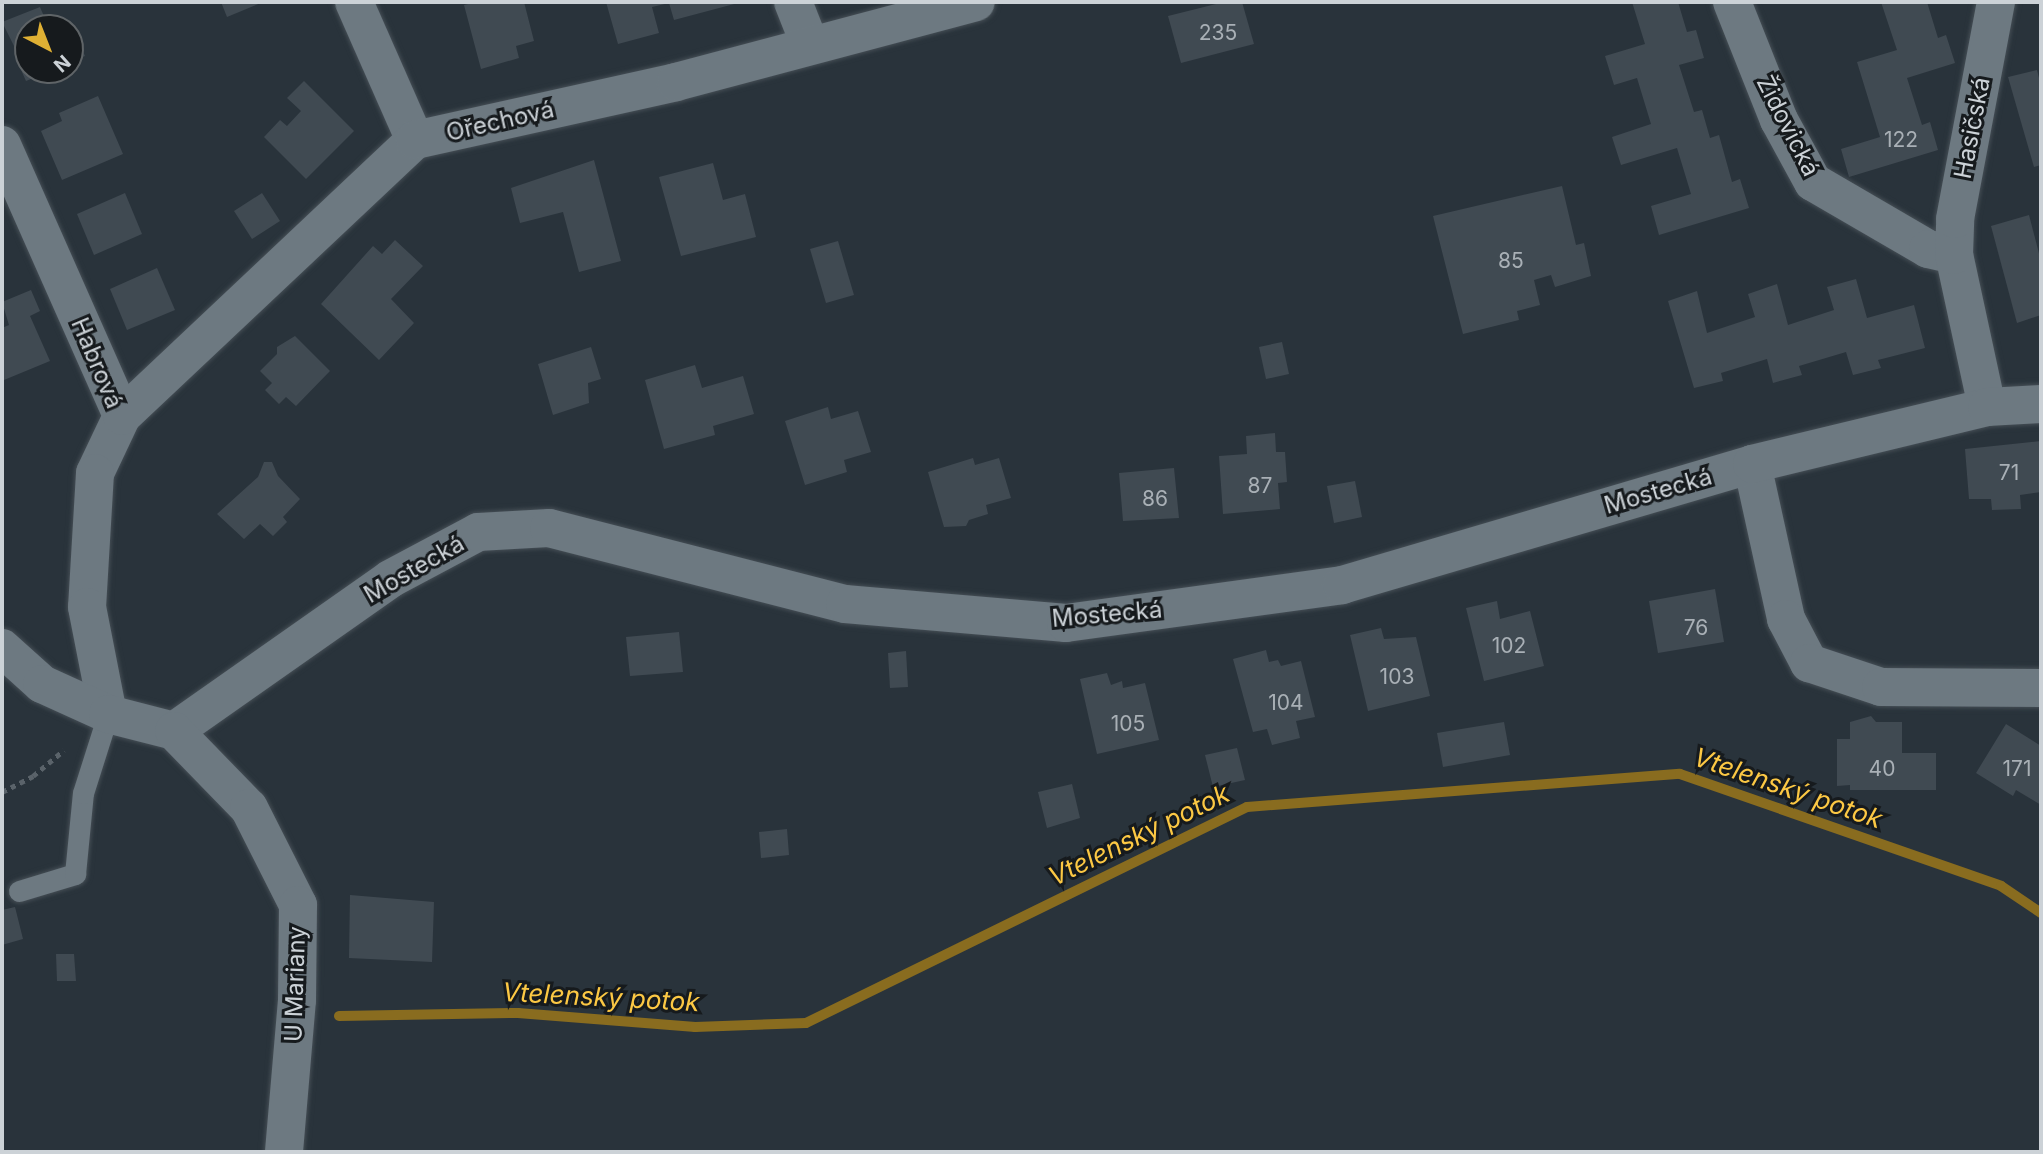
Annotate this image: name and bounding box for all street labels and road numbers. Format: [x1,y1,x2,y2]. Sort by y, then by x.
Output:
street label: Židovická [1750,71,1826,181]
street label: Hasičská [1948,75,1996,181]
street label: Ořechová [443,95,557,147]
street label: Habrová [65,313,129,413]
street label: Mostecká [1601,462,1715,520]
street label: Mostecká [359,529,469,609]
street label: Mostecká [1051,595,1163,633]
street label: U Mariany [279,926,311,1042]

